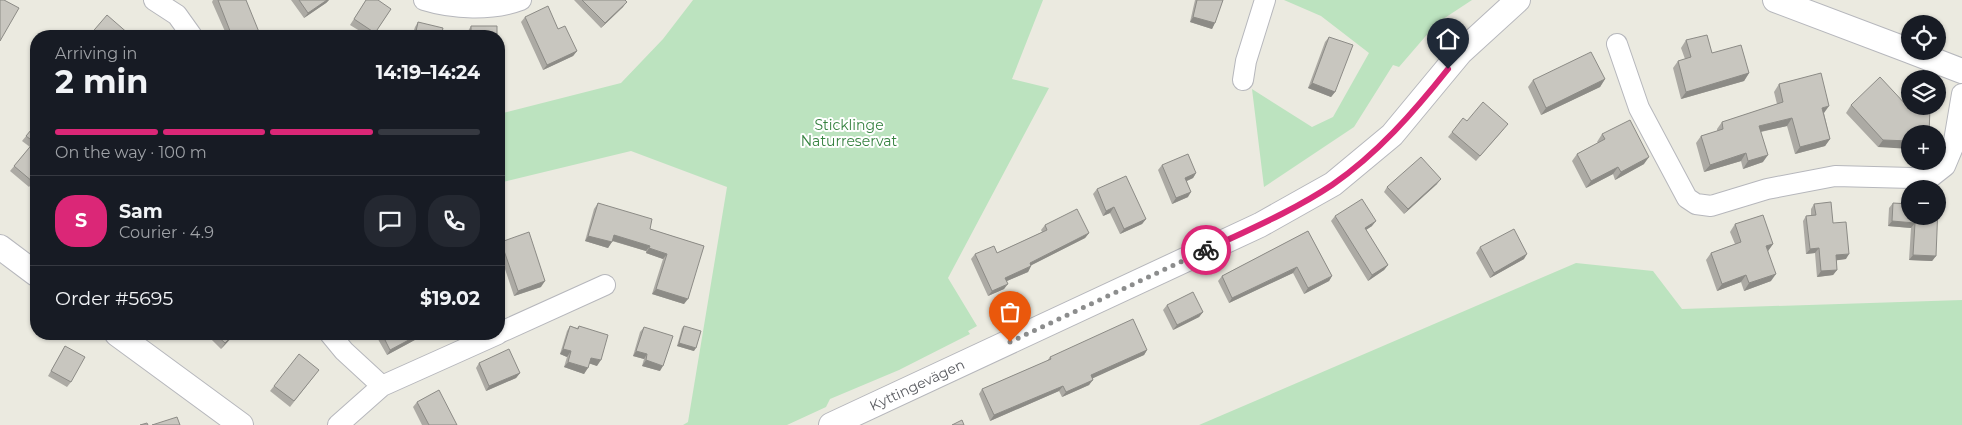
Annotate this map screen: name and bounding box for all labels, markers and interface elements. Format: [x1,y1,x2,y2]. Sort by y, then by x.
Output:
map controls [1901,15,1946,225]
button: locate [1901,15,1946,60]
pin [1427,18,1469,69]
icon: home [1434,25,1462,53]
text: Arriving in [55,44,137,63]
text: 14:19–14:24 [376,61,480,84]
text: 2 min [55,62,148,101]
button: layers [1901,70,1946,115]
park label: Sticklinge Naturreservat [801,116,898,150]
button: + [1901,125,1946,170]
text: On the way · 100 m [55,143,207,162]
button: − [1901,180,1946,225]
button: chat [364,195,416,247]
button: phone [428,195,480,247]
text: Sam [119,200,163,223]
text: S [75,209,87,232]
text: Courier · 4.9 [119,223,214,242]
courier [1181,225,1231,275]
icon: bike [1192,236,1220,264]
text: Order #5695 [55,287,173,310]
text: $19.02 [420,287,480,310]
pin [989,291,1031,342]
icon: bag [996,298,1024,326]
street label: Kyttingevägen [867,355,967,415]

